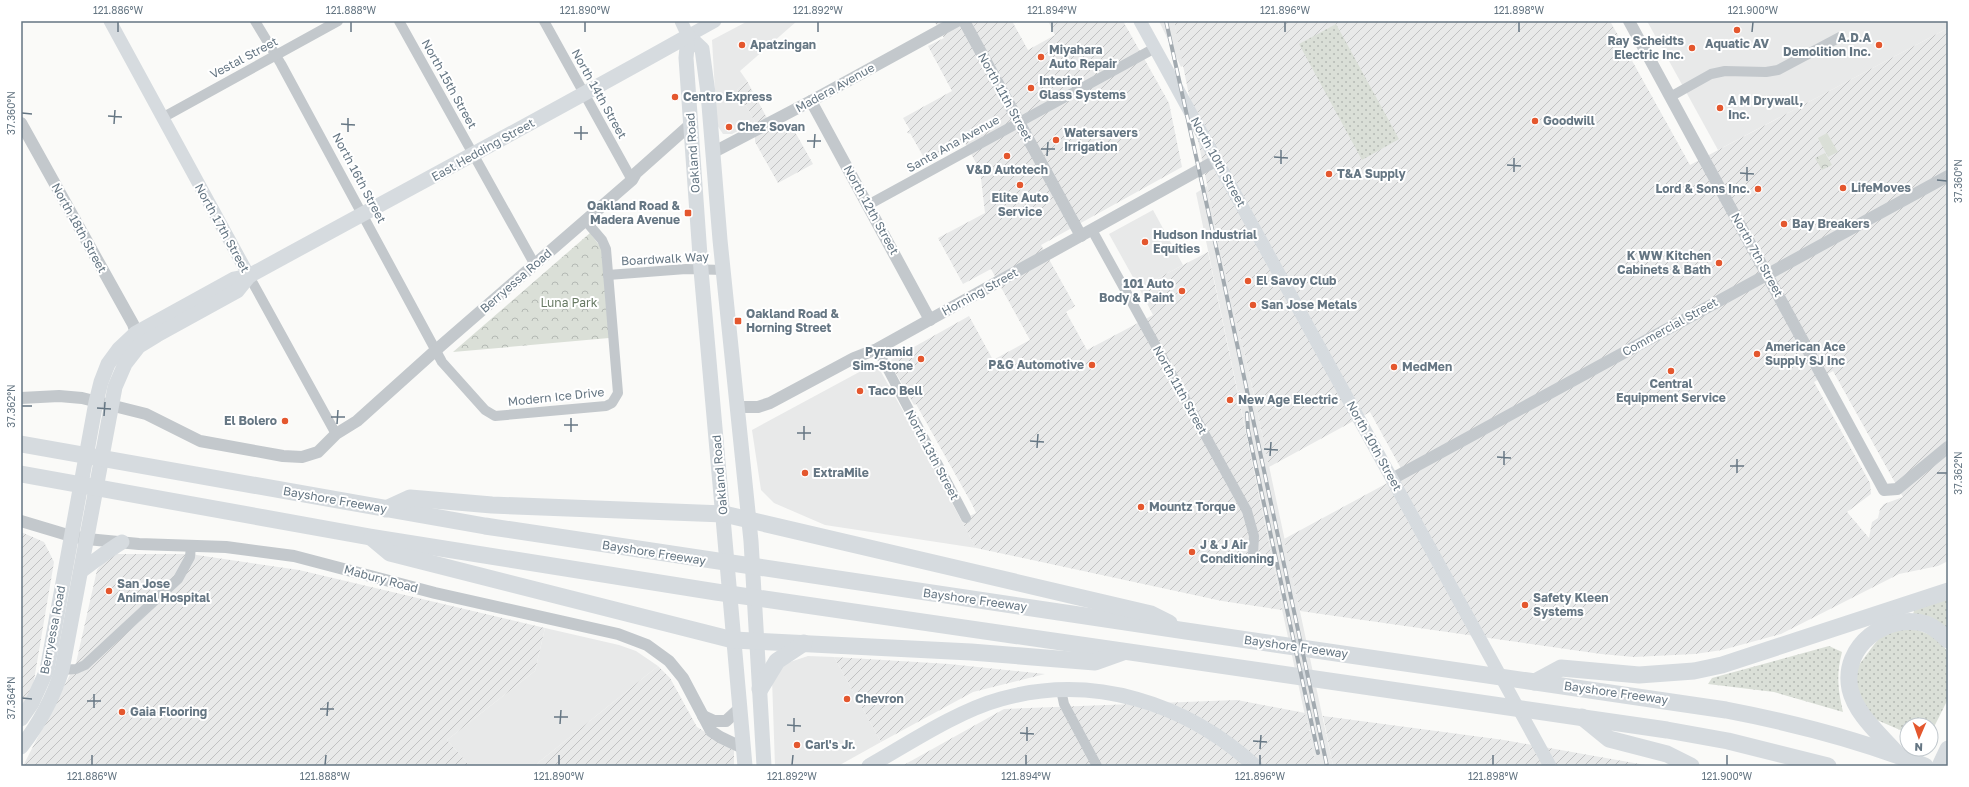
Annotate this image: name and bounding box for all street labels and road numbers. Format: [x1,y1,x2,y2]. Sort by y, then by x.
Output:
street label: Vestal Street [207,33,280,82]
street label: North 15th Street [419,36,480,131]
street label: North 14th Street [569,46,630,141]
street label: North 11th Street [975,50,1036,144]
street label: Madera Avenue [793,60,877,115]
street label: Oakland Road [682,112,703,194]
street label: Santa Ana Avenue [904,112,1002,175]
street label: North 10th Street [1188,114,1249,209]
street label: East Hedding Street [429,115,537,184]
street label: North 16th Street [329,130,390,226]
street label: North 12th Street [841,162,902,257]
street label: North 18th Street [49,180,110,275]
street label: North 17th Street [192,181,253,275]
street label: North 7th Street [1728,210,1787,299]
street label: Berryessa Road [477,245,555,316]
street label: Boardwalk Way [621,249,710,268]
street label: Horning Street [939,264,1021,319]
street label: Commercial Street [1619,294,1720,359]
street label: North 11th Street [1150,343,1211,437]
street label: Modern Ice Drive [507,384,605,409]
street label: North 10th Street [1344,398,1405,493]
street label: North 13th Street [902,407,963,503]
street label: Oakland Road [709,434,730,516]
street label: Bayshore Freeway [282,483,388,516]
street label: Bayshore Freeway [601,537,707,568]
street label: Mabury Road [343,561,420,596]
street label: Berryessa Road [37,584,68,676]
street label: Bayshore Freeway [922,585,1028,614]
street label: Bayshore Freeway [1243,632,1349,661]
street label: Bayshore Freeway [1563,678,1669,707]

